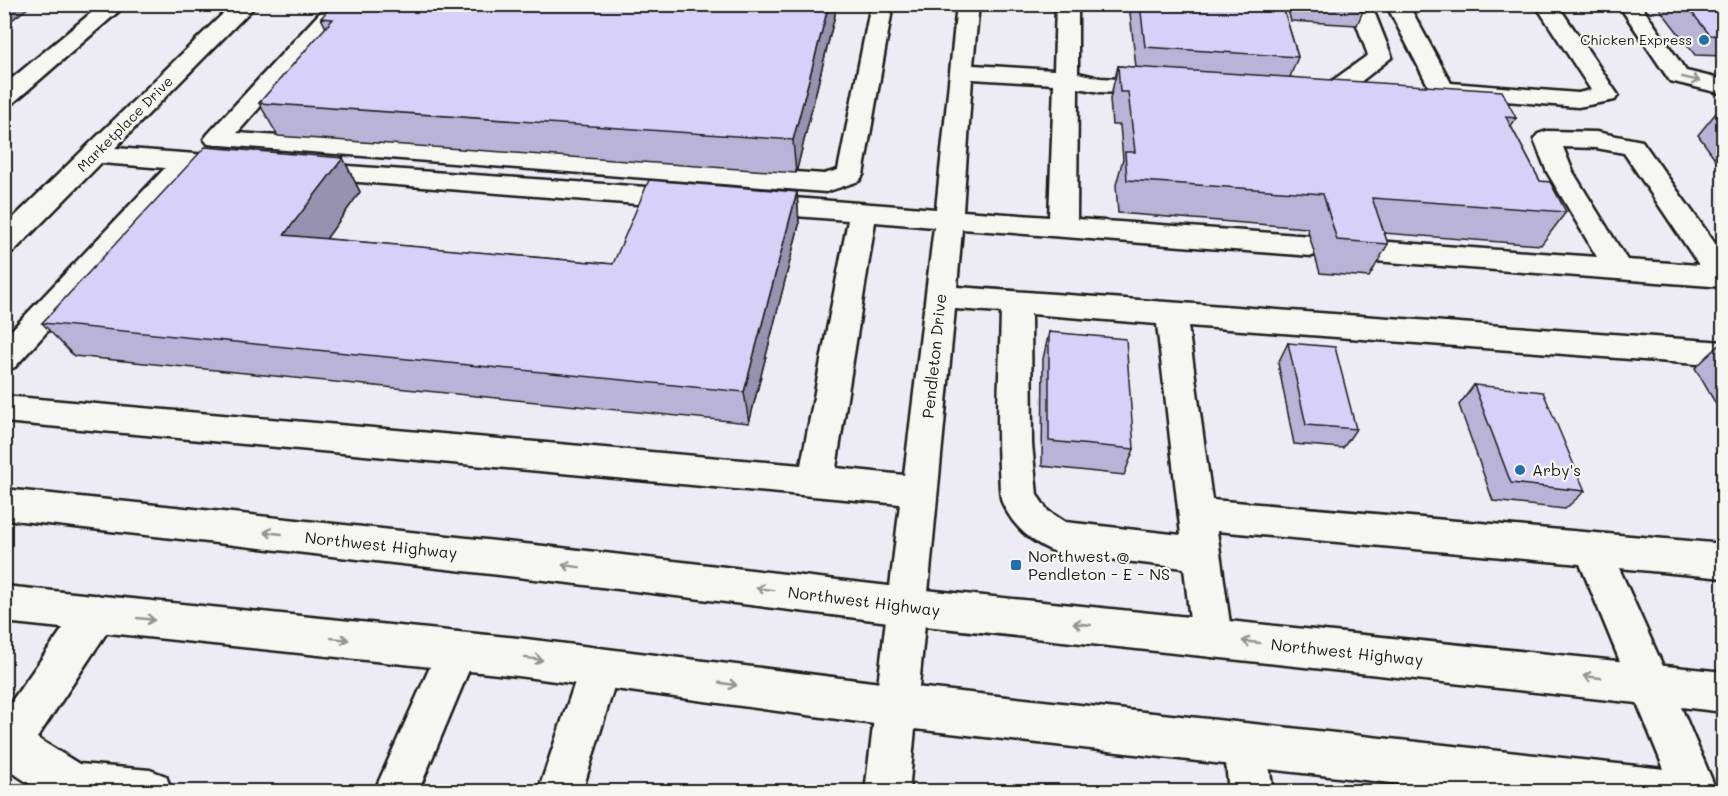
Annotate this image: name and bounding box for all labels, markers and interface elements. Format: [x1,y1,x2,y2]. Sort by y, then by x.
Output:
place label: Chicken Express [1580,30,1692,49]
marker: Chicken Express [1697,33,1711,47]
street label: Marketplace Drive [73,72,177,176]
one-way arrow [1681,74,1700,86]
street label: Pendleton Drive [917,292,951,419]
place label: Arby's [1532,459,1581,480]
marker: Arby's [1513,463,1527,477]
street label: Northwest Highway [304,526,458,563]
one-way arrow [263,528,283,539]
place label: Northwest @ Pendleton - E - NS [1028,545,1170,584]
marker: Northwest @ Pendleton - E - NS [1009,558,1023,572]
one-way arrow [562,560,582,571]
street label: Northwest Highway [787,581,941,620]
one-way arrow [755,583,775,594]
one-way arrow [136,613,156,624]
one-way arrow [1072,618,1092,629]
street label: Northwest Highway [1270,633,1424,670]
one-way arrow [330,634,350,645]
one-way arrow [1242,636,1262,647]
one-way arrow [524,654,544,665]
one-way arrow [1582,672,1602,683]
one-way arrow [717,679,737,690]

